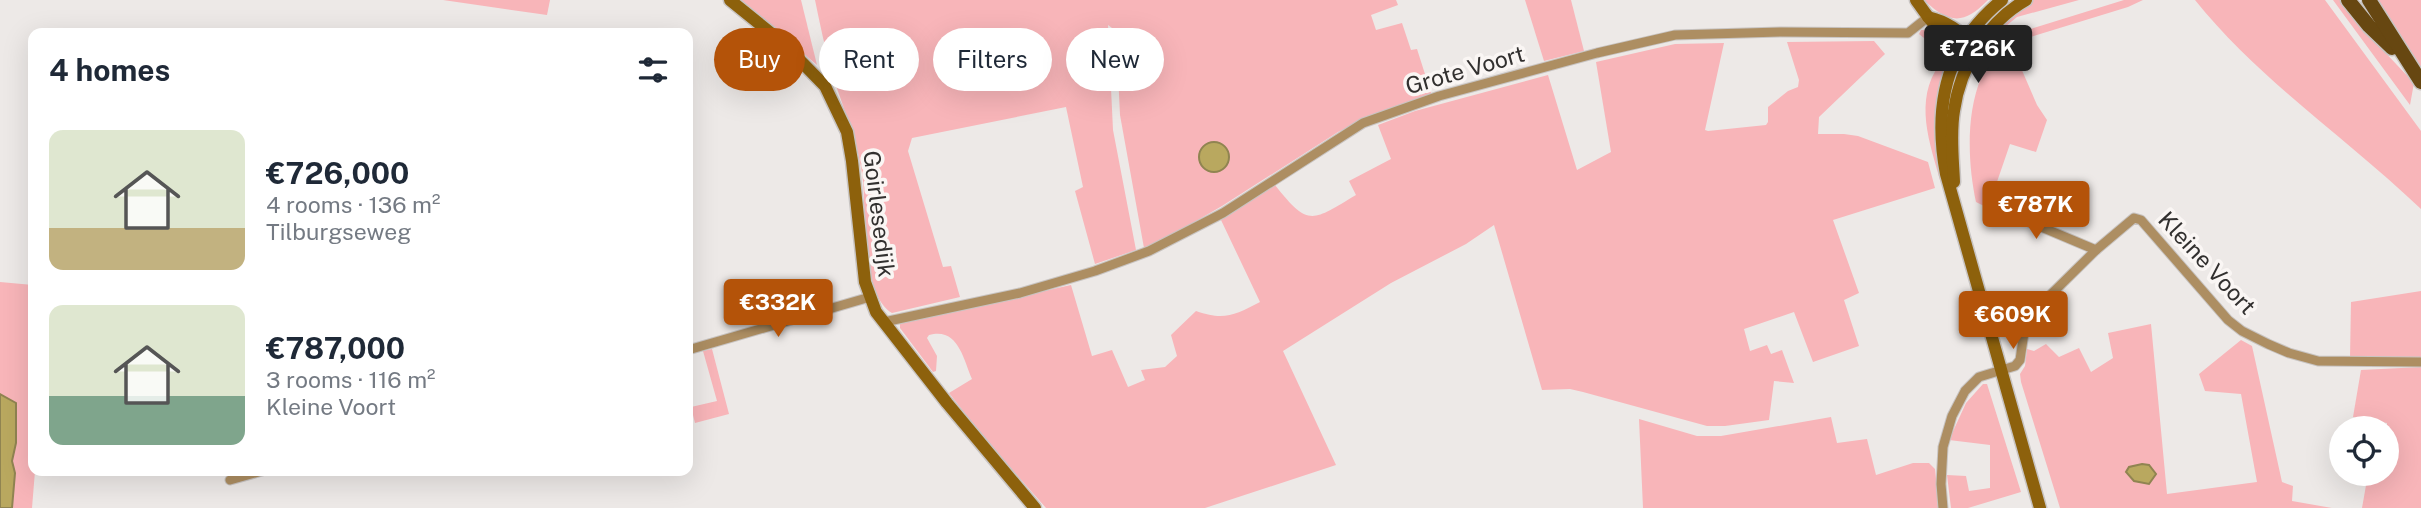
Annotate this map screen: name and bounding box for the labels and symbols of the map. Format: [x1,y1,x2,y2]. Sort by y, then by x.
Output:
pin: €726K [1929,25,2027,85]
street label: Grote Voort [1402,40,1528,99]
street label: Goirlesedijk [858,149,901,279]
pin: €787K [1987,182,2085,241]
street label: Kleine Voort [2153,206,2262,319]
pin: €332K [729,280,827,339]
pin: €609K [1964,292,2062,351]

